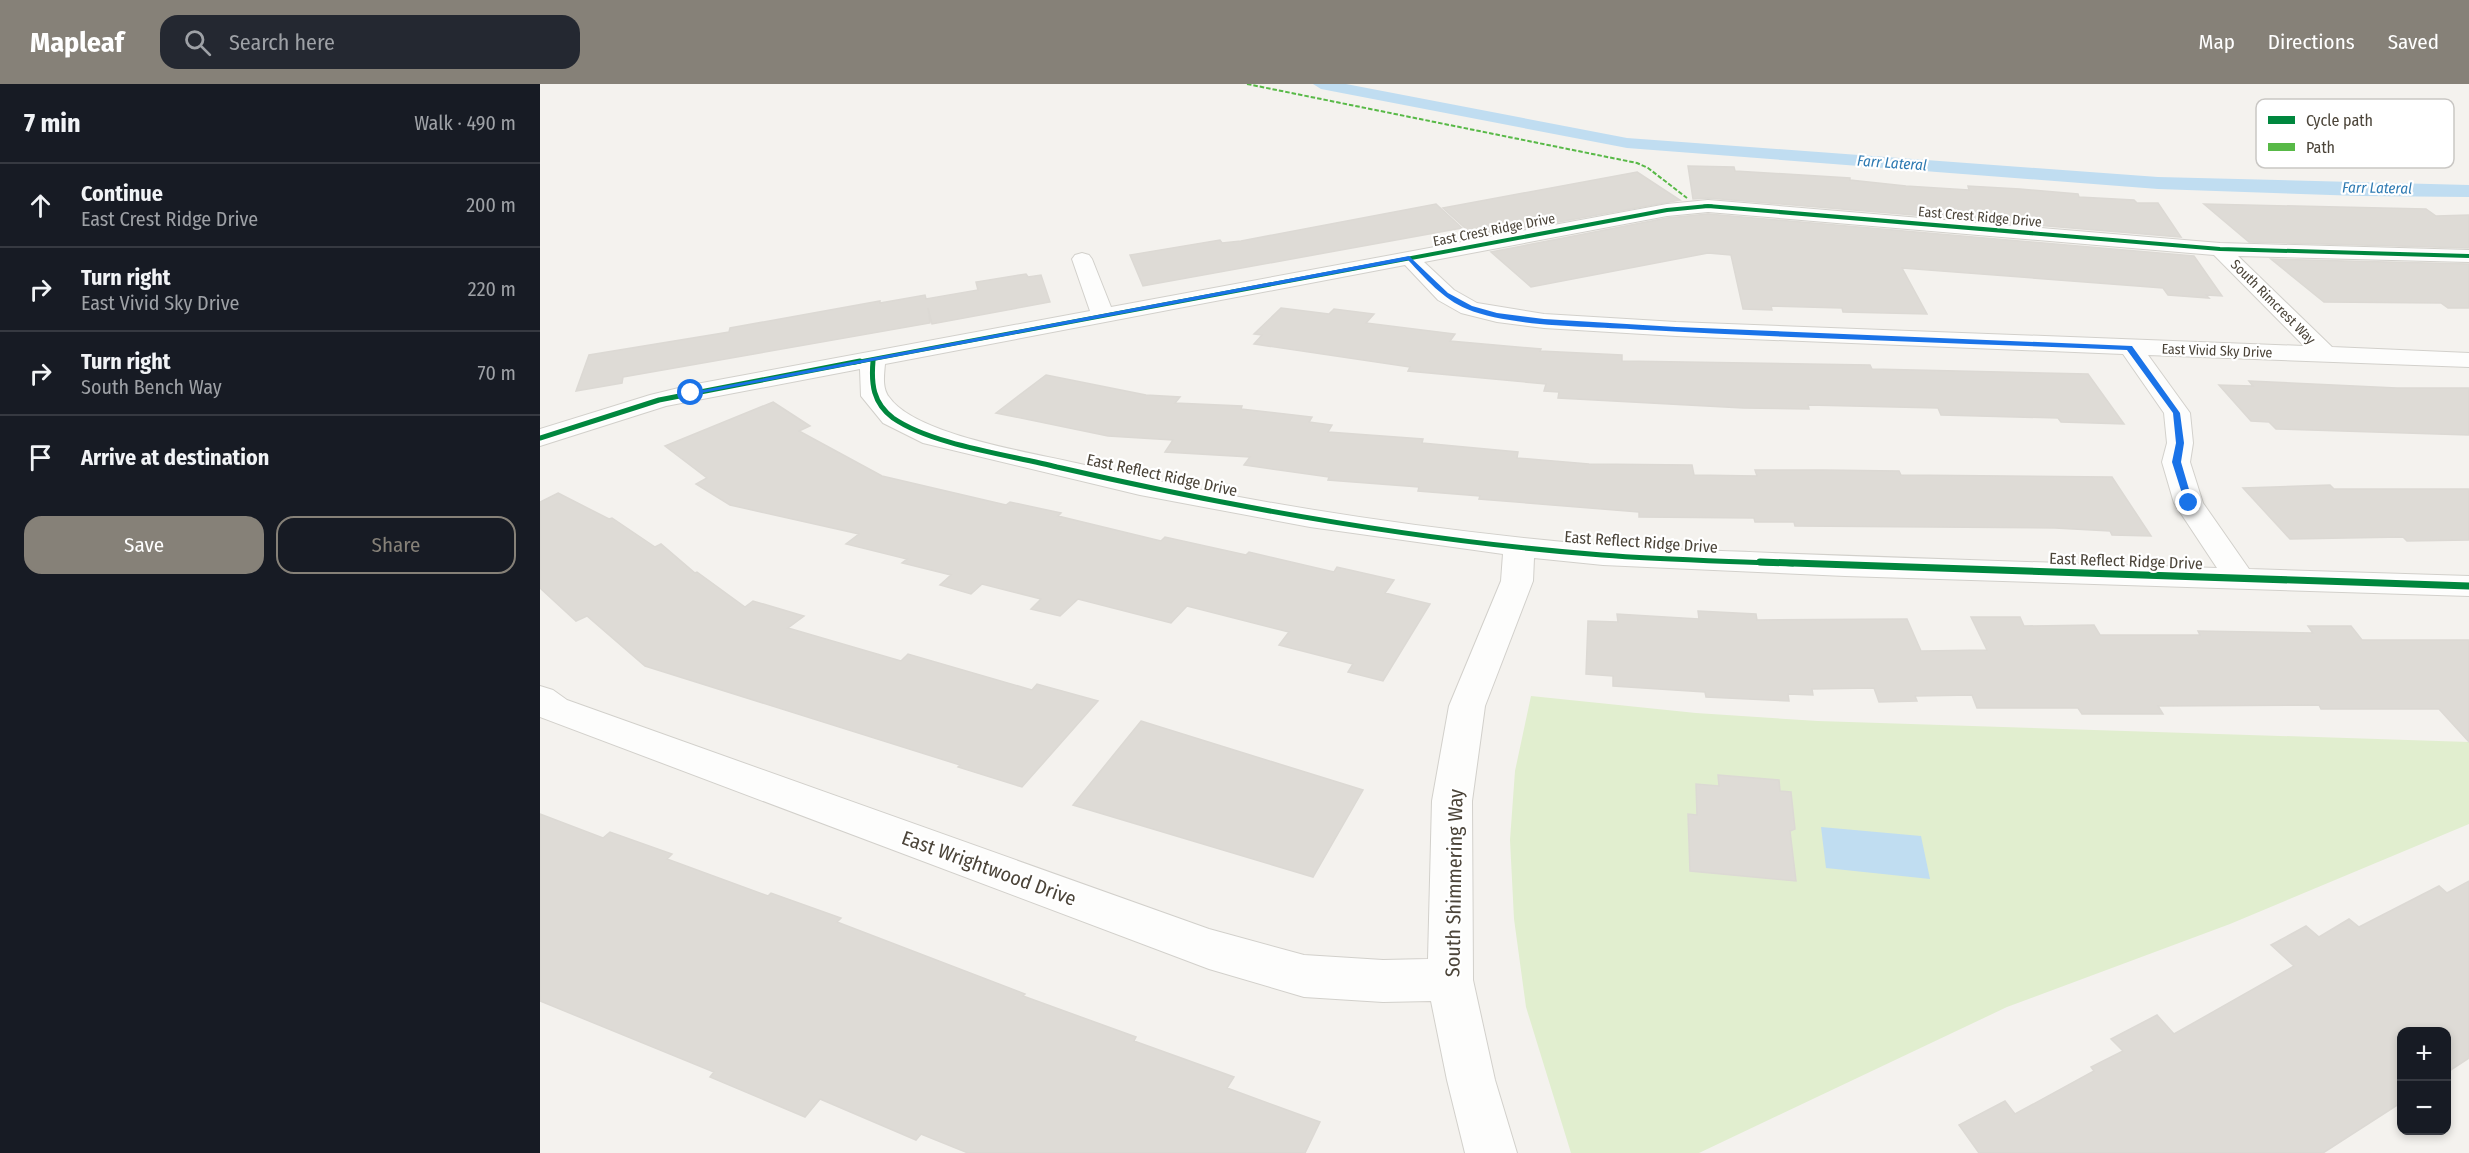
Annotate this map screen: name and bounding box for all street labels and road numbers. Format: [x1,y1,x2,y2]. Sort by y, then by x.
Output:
street label: East Crest Ridge Drive [1917,203,2043,231]
street label: East Crest Ridge Drive [1432,210,1557,250]
street label: South Rimcrest Way [2227,256,2319,348]
street label: East Vivid Sky Drive [2161,341,2273,361]
street label: East Reflect Ridge Drive [1085,450,1239,500]
street label: East Reflect Ridge Drive [1564,527,1718,557]
street label: East Reflect Ridge Drive [2049,549,2203,573]
street label: South Shimmering Way [1440,789,1468,977]
street label: East Wrightwood Drive [899,825,1079,911]

